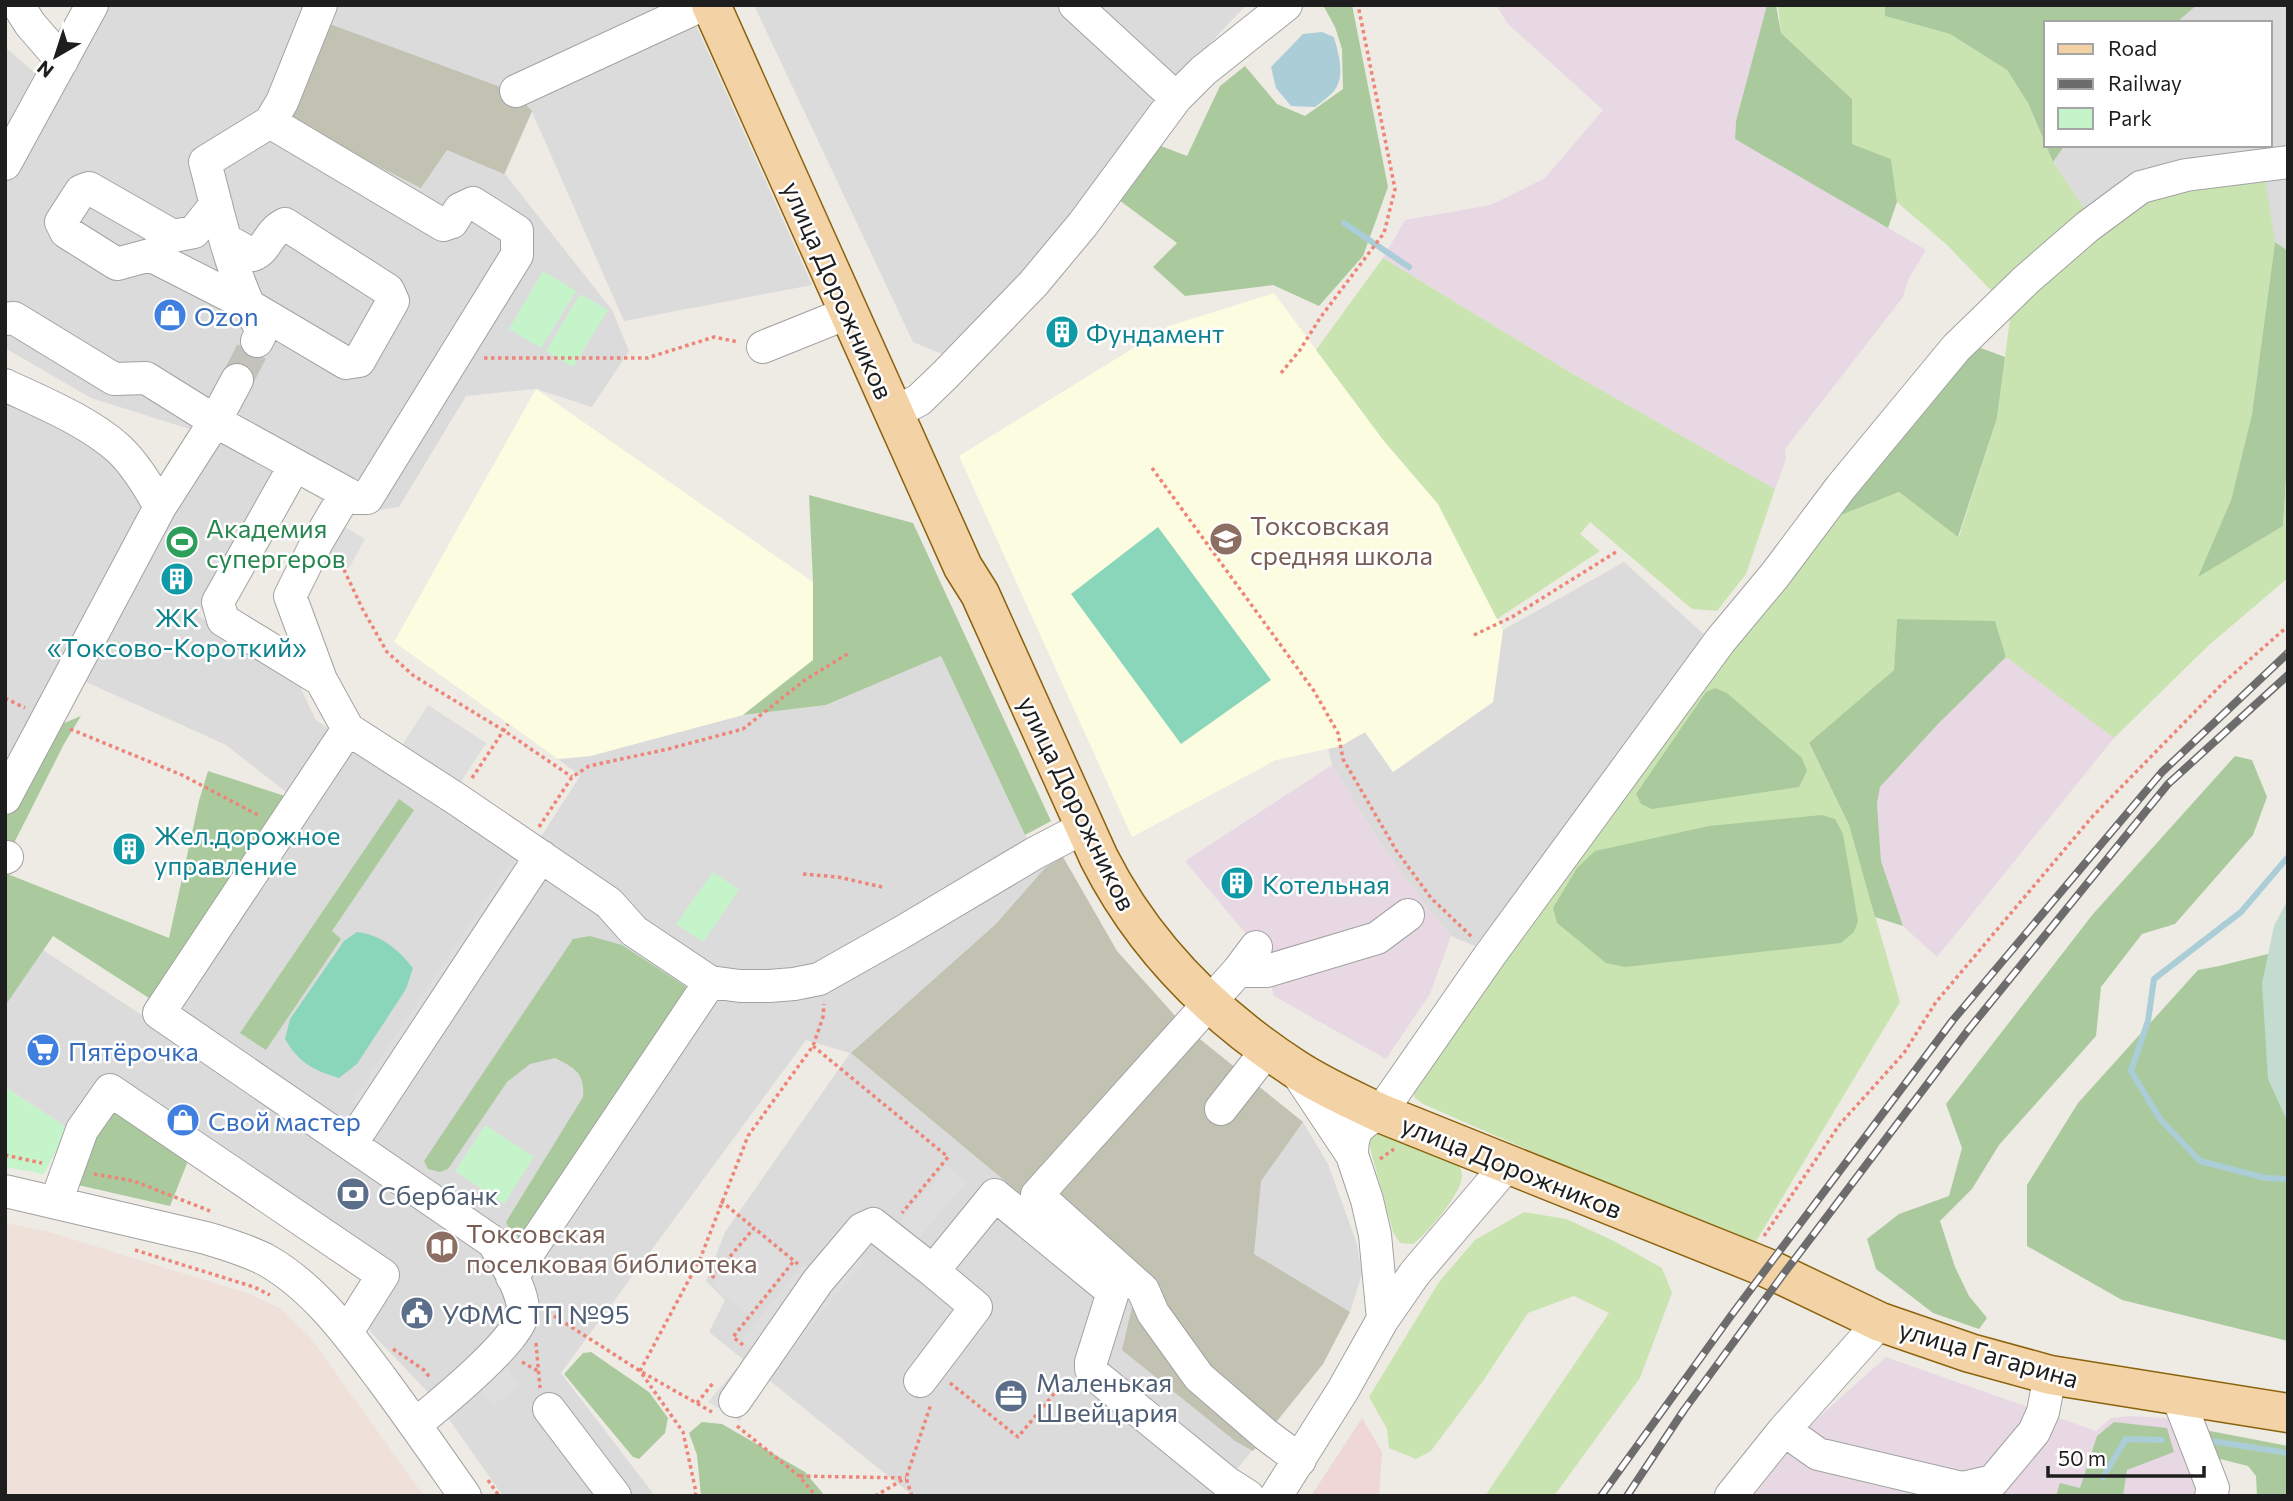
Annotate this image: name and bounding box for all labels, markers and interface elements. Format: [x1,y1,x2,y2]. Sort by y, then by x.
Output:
north arrow [21,21,91,91]
legend [2044,21,2272,147]
text: Road [2108,35,2157,60]
text: N [32,56,58,83]
text: Railway [2108,70,2182,95]
text: Park [2108,105,2152,130]
street label: улица Дорожников [777,176,901,404]
shop icon: Ozon [151,296,189,334]
place label: Ozon [194,300,259,331]
building icon: Фундамент [1043,313,1081,351]
place label: Фундамент [1086,317,1224,348]
place label: Токсовская средняя школа [1250,509,1433,570]
place label: Академия супергеров [206,512,345,573]
school or university icon: Токсовская средняя школа [1207,520,1245,558]
sports icon: Академия супергеров [163,523,201,561]
building icon: ЖК «Токсово-Короткий» [158,560,196,598]
place label: ЖК «Токсово-Короткий» [47,601,307,662]
street label: улица Дорожников [1013,691,1143,915]
place label: Жел.дорожное управление [154,819,340,880]
building icon: Жел.дорожное управление [110,830,148,868]
building icon: Котельная [1218,864,1256,902]
place label: Котельная [1262,868,1390,899]
supermarket icon: Пятёрочка [24,1031,62,1069]
place label: Пятёрочка [68,1035,199,1066]
shop icon: Свой мастер [164,1101,202,1139]
place label: Свой мастер [208,1105,361,1136]
street label: улица Дорожников [1397,1108,1627,1224]
bank icon: Сбербанк [334,1175,372,1213]
place label: Сбербанк [378,1179,499,1210]
place label: Токсовская поселковая библиотека [466,1217,757,1278]
library icon: Токсовская поселковая библиотека [423,1228,461,1266]
public building icon: УФМС ТП №95 [398,1294,436,1332]
place label: УФМС ТП №95 [442,1298,630,1329]
street label: улица Гагарина [1896,1313,2082,1393]
place label: Маленькая Швейцария [1036,1366,1178,1427]
office icon: Маленькая Швейцария [992,1377,1030,1415]
scale bar [2048,1434,2204,1478]
text: 50 m [2058,1445,2106,1470]

